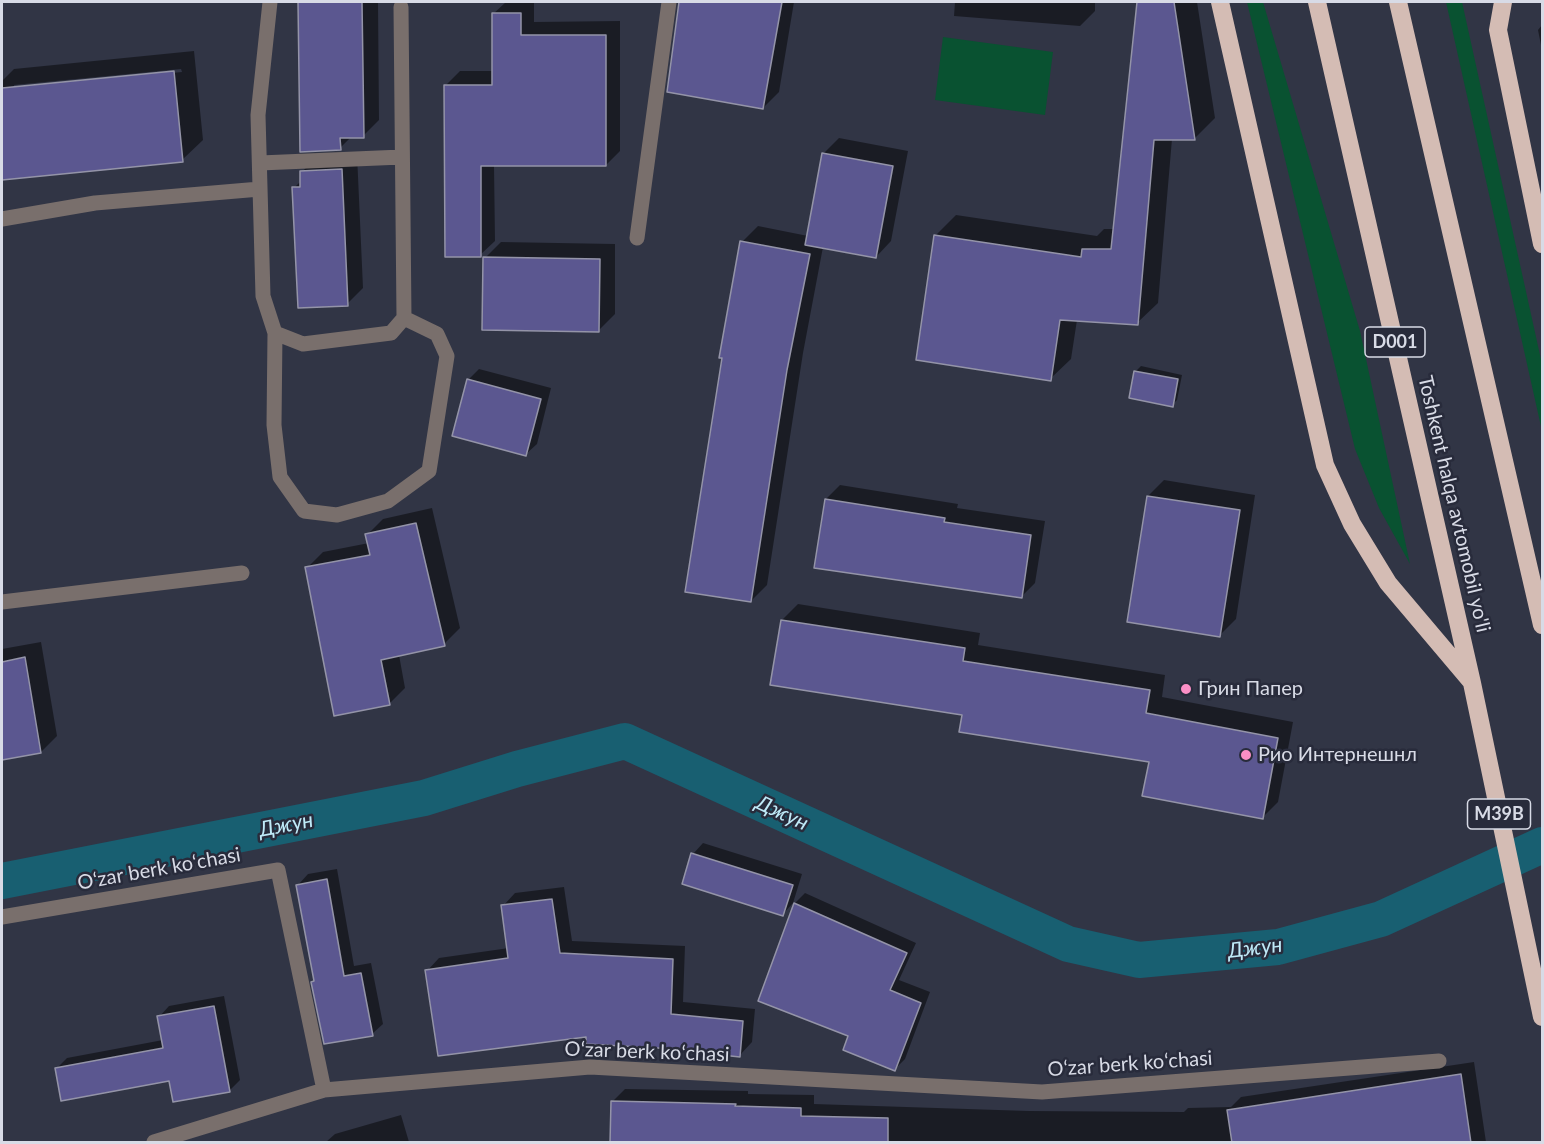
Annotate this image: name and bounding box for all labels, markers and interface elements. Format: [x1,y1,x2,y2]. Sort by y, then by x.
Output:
road number: D001 [1365,327,1425,357]
street label: Toshkent halqa avtomobil yo'li [1413,373,1495,635]
place label: Грин Папер [1198,677,1303,701]
marker: Грин Папер [1179,682,1193,696]
place label: Рио Интернешнл [1258,743,1417,767]
marker: Рио Интернешнл [1239,748,1253,762]
water label: Джун [752,790,812,836]
road number: M39B [1468,799,1530,829]
water label: Джун [257,807,315,843]
street label: Oʻzar berk koʻchasi [76,843,242,895]
water label: Джун [1226,932,1284,964]
street label: Oʻzar berk koʻchasi [564,1037,730,1067]
street label: Oʻzar berk koʻchasi [1047,1046,1213,1082]

